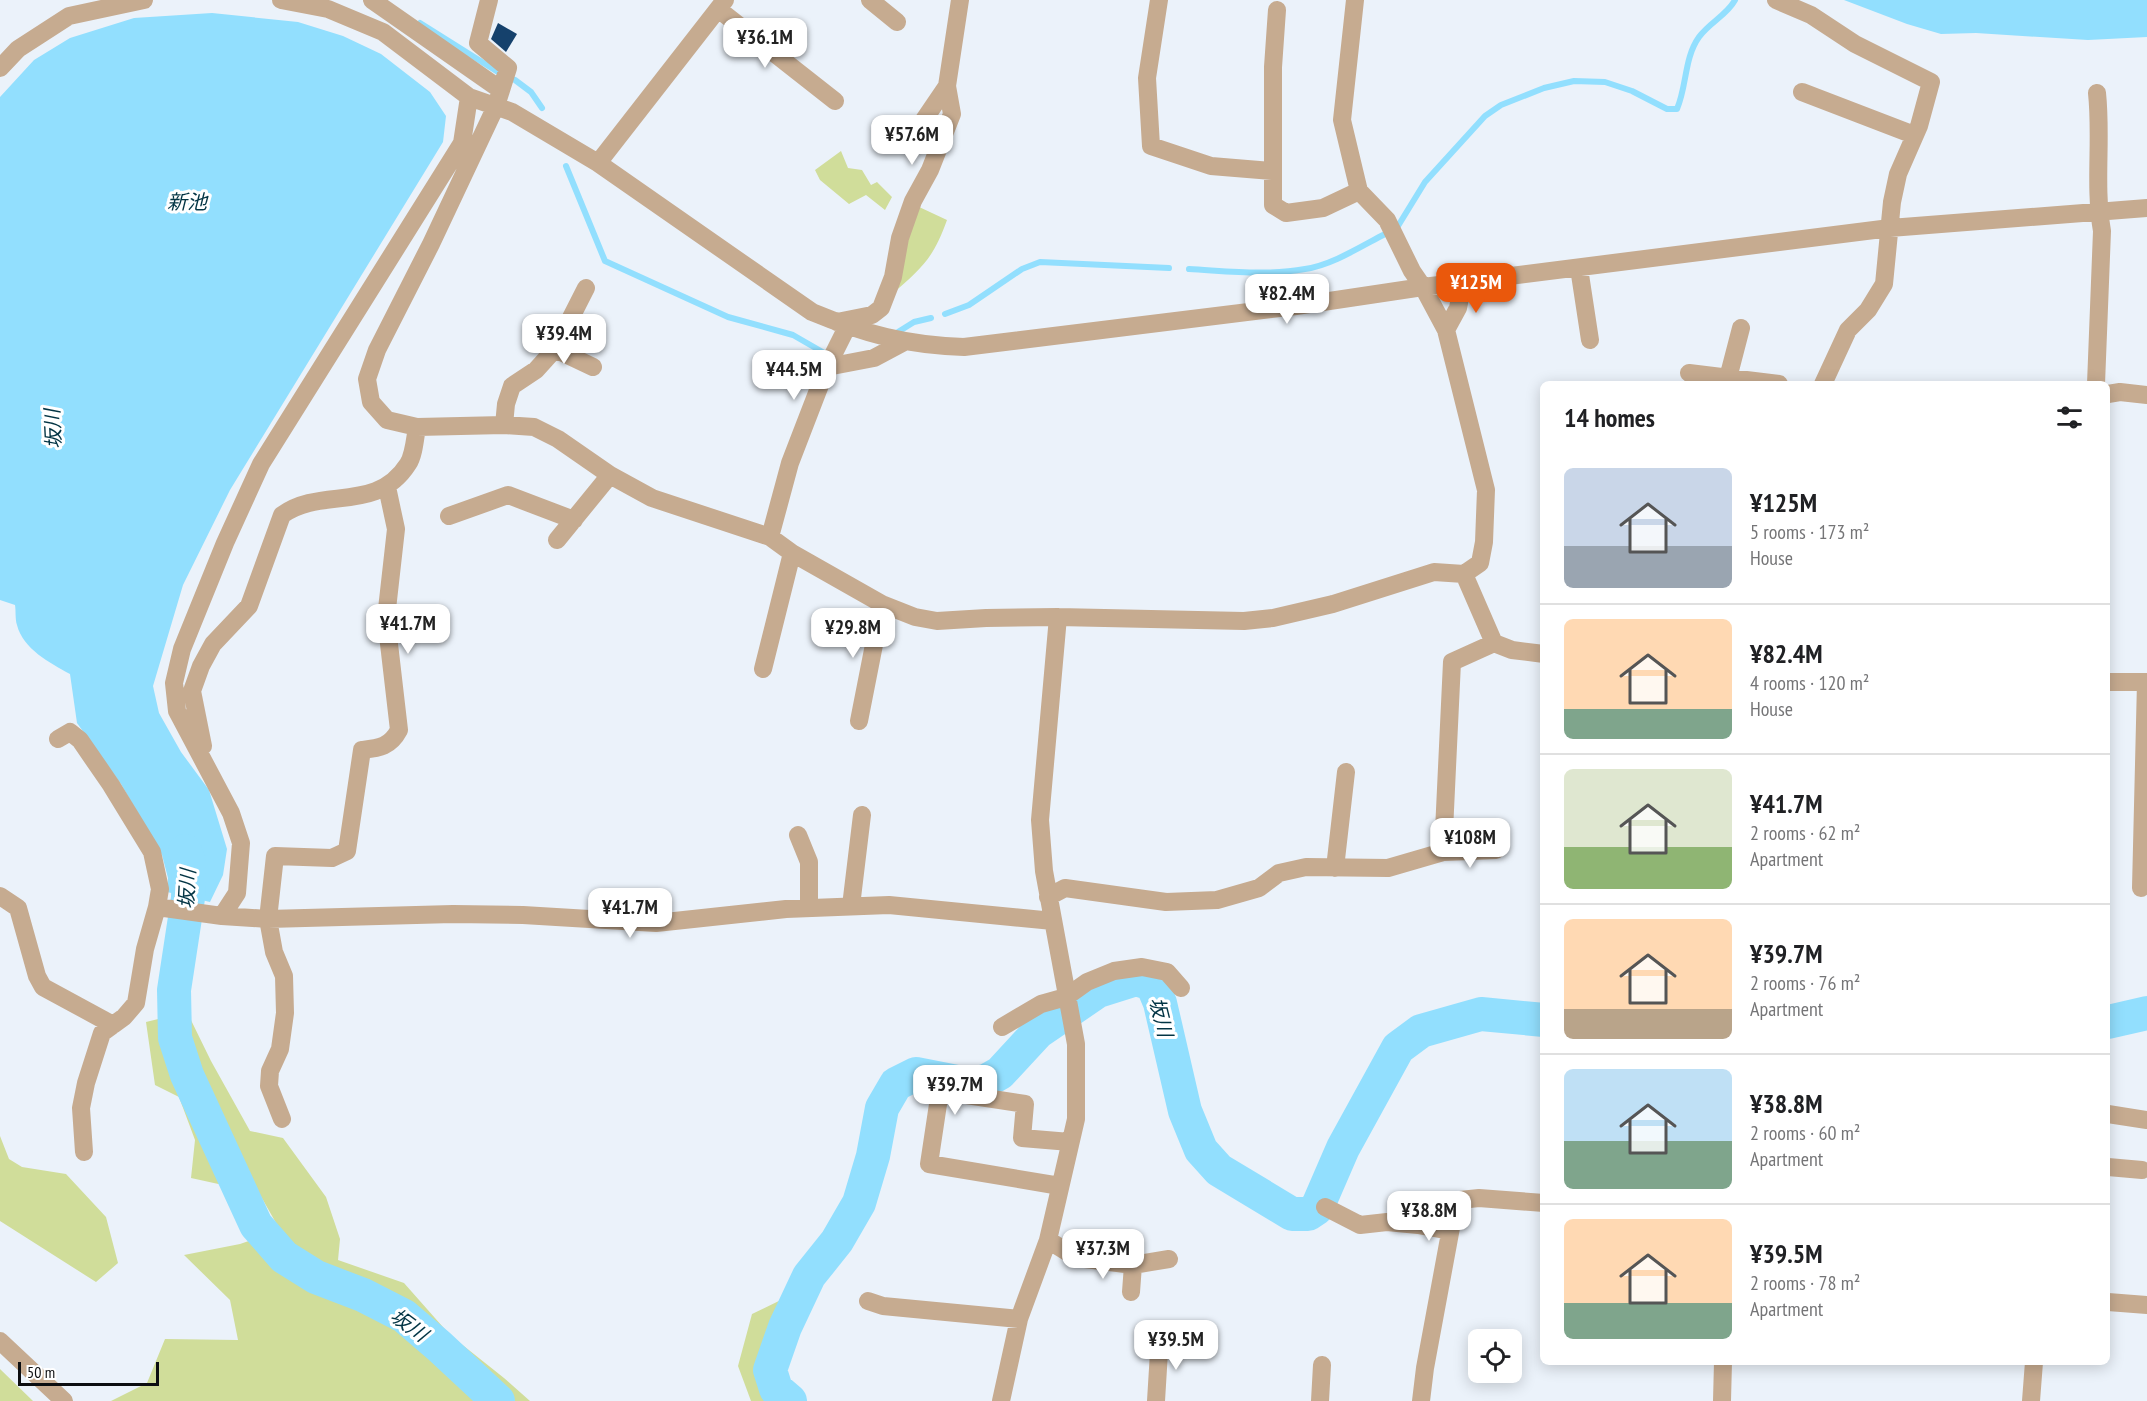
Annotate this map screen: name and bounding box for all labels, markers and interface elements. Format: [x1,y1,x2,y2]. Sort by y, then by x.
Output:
pin: ¥36.1M [716,18,814,69]
text: ¥36.1M [737,24,793,50]
pin: ¥57.6M [863,115,961,166]
text: ¥57.6M [885,121,939,147]
water label: 新池 [167,189,209,215]
pin: ¥125M [1434,263,1518,314]
text: ¥125M [1450,269,1502,295]
pin: ¥82.4M [1238,274,1336,325]
text: ¥82.4M [1259,280,1315,306]
pin: ¥39.4M [515,314,613,365]
text: ¥39.4M [536,320,592,346]
pin: ¥44.5M [745,350,843,401]
text: ¥44.5M [766,356,822,382]
text: 14 homes [1564,401,1655,434]
icon: filters [2053,401,2086,434]
water label: 坂川 [39,406,67,450]
text: ¥125M [1750,486,1817,519]
icon: home [1612,492,1684,564]
text: 5 rooms · 173 m² [1750,519,1869,545]
text: House [1750,545,1793,571]
pin: ¥41.7M [359,604,457,655]
pin: ¥29.8M [804,608,902,659]
text: ¥41.7M [380,610,436,636]
text: ¥29.8M [825,614,881,640]
text: ¥82.4M [1750,637,1823,670]
icon: home [1612,643,1684,715]
text: 4 rooms · 120 m² [1750,670,1869,696]
text: House [1750,696,1793,722]
text: ¥41.7M [1750,787,1823,820]
icon: home [1612,793,1684,865]
pin: ¥108M [1428,818,1512,869]
text: 2 rooms · 62 m² [1750,820,1860,846]
text: ¥108M [1444,824,1496,850]
text: Apartment [1750,846,1823,872]
water label: 坂川 [173,866,201,910]
pin: ¥41.7M [581,888,679,939]
text: ¥41.7M [602,894,658,920]
text: ¥39.7M [1750,937,1823,970]
icon: home [1612,943,1684,1015]
text: 2 rooms · 76 m² [1750,970,1860,996]
water label: 坂川 [1144,994,1179,1041]
text: Apartment [1750,996,1823,1022]
pin: ¥39.7M [906,1065,1004,1116]
text: ¥39.7M [927,1071,983,1097]
text: ¥38.8M [1750,1087,1823,1120]
icon: home [1612,1093,1684,1165]
text: 2 rooms · 60 m² [1750,1120,1860,1146]
text: Apartment [1750,1146,1823,1172]
pin: ¥38.8M [1380,1191,1478,1242]
text: ¥38.8M [1401,1197,1457,1223]
pin: ¥37.3M [1054,1229,1152,1280]
text: ¥37.3M [1076,1235,1130,1261]
text: ¥39.5M [1750,1237,1823,1270]
icon: home [1612,1243,1684,1315]
text: 2 rooms · 78 m² [1750,1270,1860,1296]
text: Apartment [1750,1296,1823,1322]
water label: 坂川 [385,1303,434,1348]
pin: ¥39.5M [1127,1320,1225,1371]
text: ¥39.5M [1148,1326,1204,1352]
map controls [1468,1329,1522,1383]
button: locate [1468,1329,1522,1383]
scale bar [18,1359,159,1386]
text: 50 m [27,1362,55,1382]

